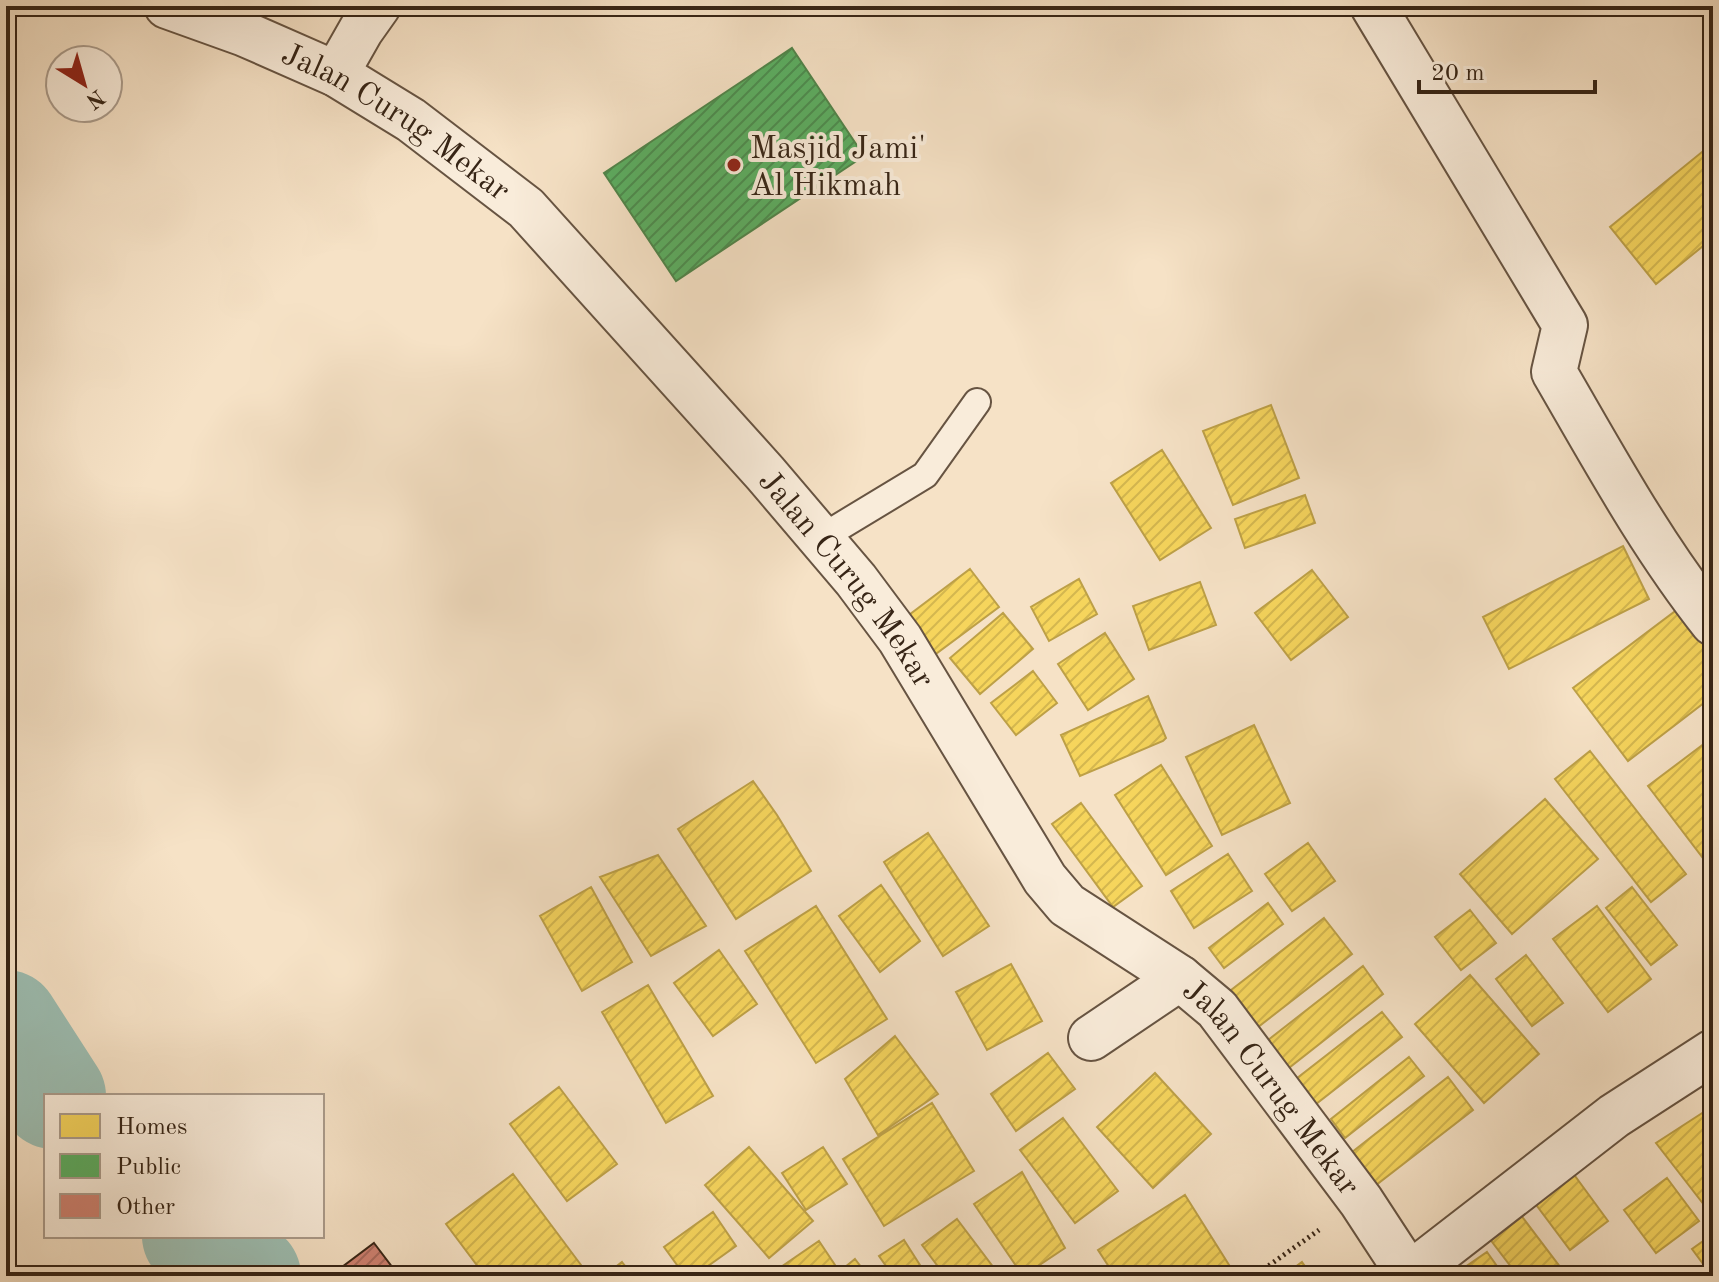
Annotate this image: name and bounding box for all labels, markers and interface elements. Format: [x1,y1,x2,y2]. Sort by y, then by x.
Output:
street label: Jalan Curug Mekar [276,39,515,208]
north arrow [44,44,124,124]
scale bar [1419,44,1595,94]
text: 20 m [1431,62,1485,86]
text: N [81,85,108,112]
place label: Masjid Jami' Al Hikmah [750,134,926,203]
marker: Masjid Jami' Al Hikmah [725,156,743,174]
street label: Jalan Curug Mekar [751,465,939,694]
street label: Jalan Curug Mekar [1176,974,1364,1203]
legend [44,1094,324,1238]
text: Homes [116,1116,187,1140]
text: Public [116,1156,181,1180]
text: Other [116,1196,175,1220]

